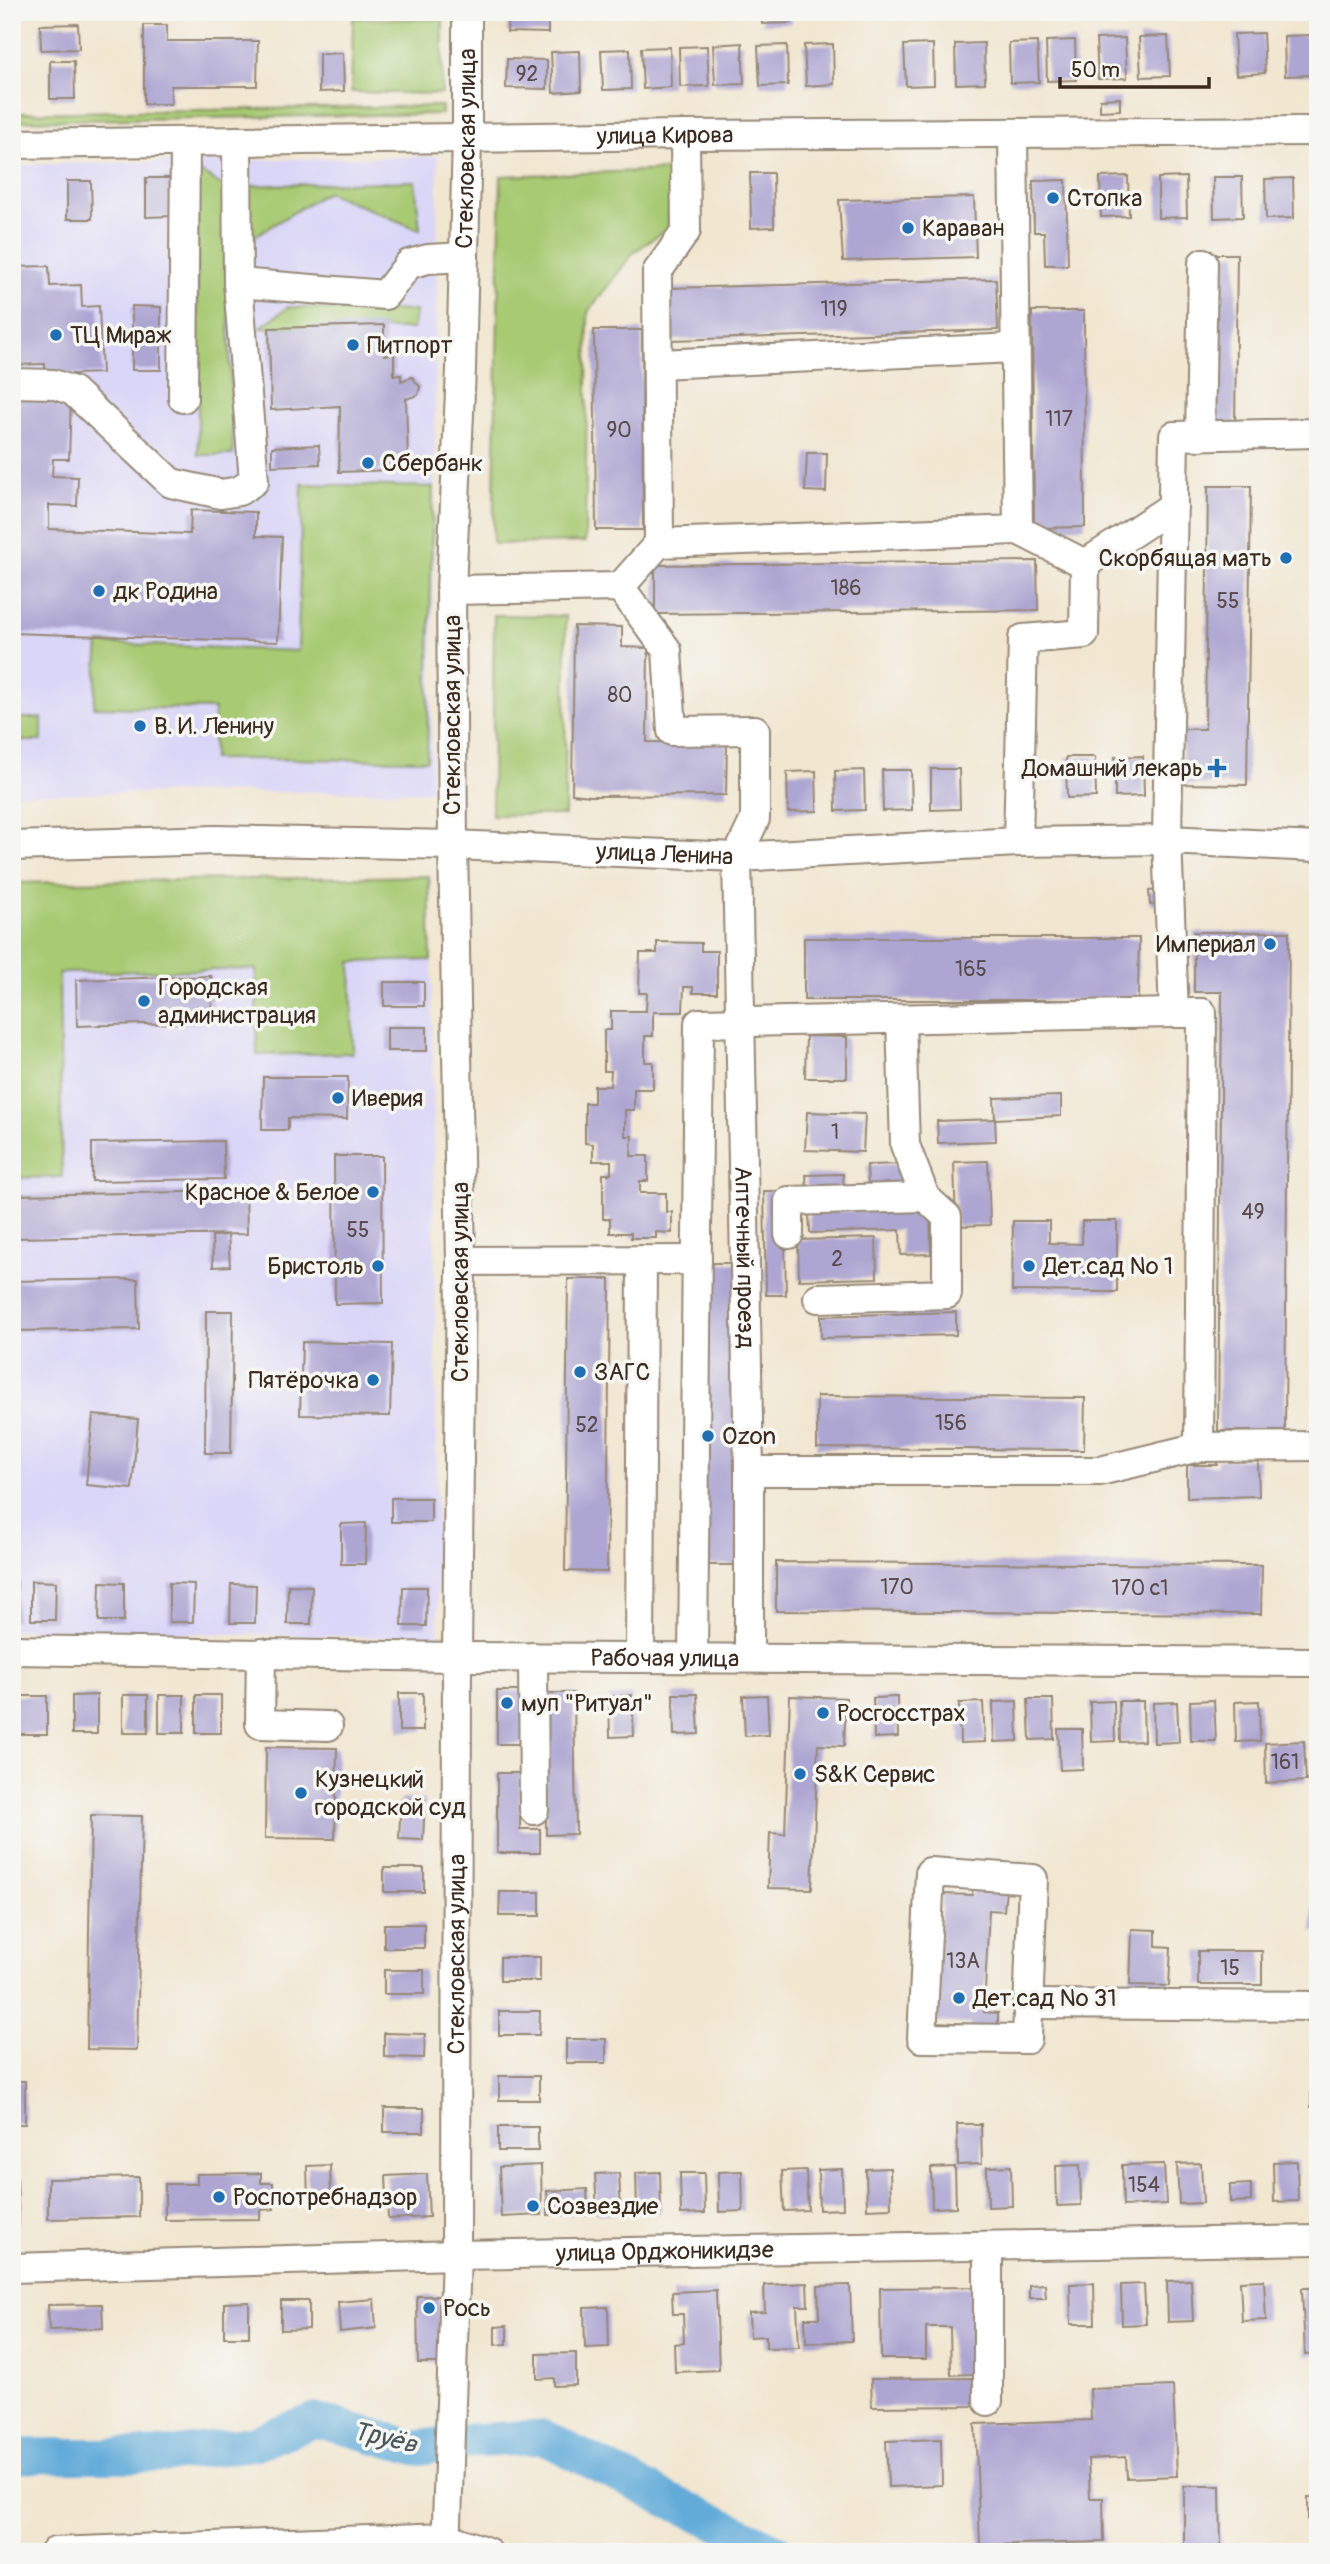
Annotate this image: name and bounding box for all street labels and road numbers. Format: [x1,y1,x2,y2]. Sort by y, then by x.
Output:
street label: Стекловская улица [450,48,482,249]
street label: улица Кирова [595,121,733,151]
street label: Стекловская улица [438,615,467,815]
street label: улица Ленина [595,837,734,872]
street label: Аптечный проезд [728,1166,761,1349]
street label: Стекловская улица [446,1182,475,1382]
street label: Рабочая улица [591,1644,739,1674]
street label: Стекловская улица [442,1854,472,2054]
street label: улица Орджоникидзе [555,2235,774,2268]

